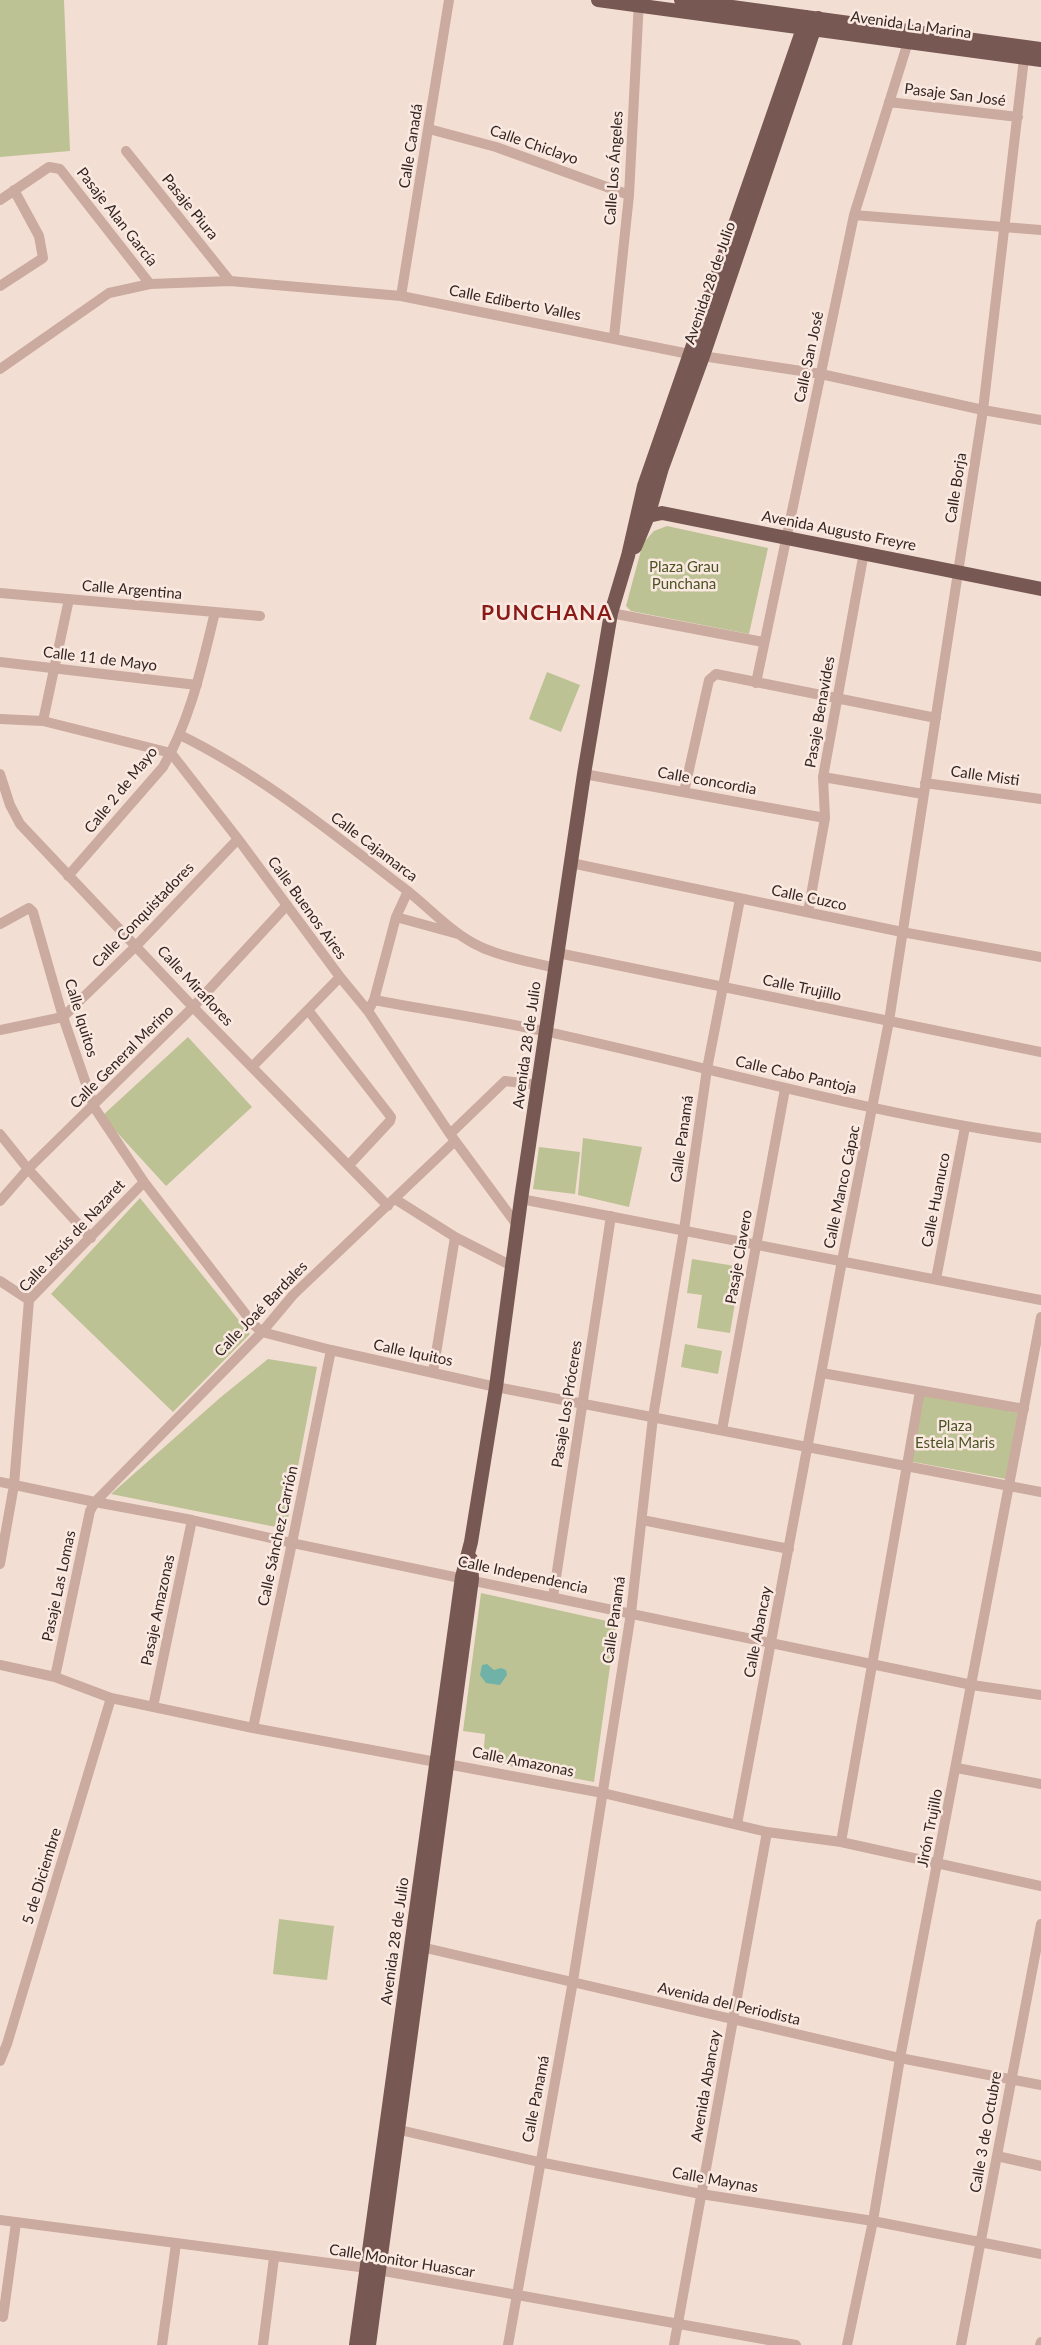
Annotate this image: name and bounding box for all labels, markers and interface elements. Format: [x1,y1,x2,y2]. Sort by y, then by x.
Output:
street label: Avenida La Marina [849,8,973,42]
street label: Pasaje San José [903,80,1007,110]
street label: Calle Canadá [395,102,427,190]
street label: Calle Los Ángeles [601,110,627,226]
street label: Calle Chiclayo [487,121,581,169]
street label: Pasaje Alan García [73,164,161,270]
street label: Pasaje Piura [158,171,222,243]
street label: Avenida 28 de Julio [681,219,739,347]
street label: Calle Ediberto Valles [447,281,583,325]
street label: Calle San José [791,310,827,404]
street label: Calle Borja [942,452,970,524]
street label: Avenida Augusto Freyre [760,507,918,555]
park label: Plaza Grau Punchana [649,558,719,593]
street label: Calle Argentina [81,577,183,603]
district label: PUNCHANA [481,600,613,626]
street label: Calle 11 de Mayo [42,643,158,675]
street label: Pasaje Benavides [801,655,839,769]
street label: Calle 2 de Mayo [81,743,161,837]
street label: Calle Misti [949,762,1021,790]
street label: Calle concordia [656,763,758,799]
street label: Calle Cajamarca [327,808,421,886]
street label: Calle Buenos Aires [264,853,350,963]
street label: Calle Conquistadores [88,859,198,971]
street label: Calle Cuzco [770,881,848,915]
street label: Calle Miraflores [153,942,237,1030]
street label: Calle Trujillo [761,971,843,1005]
street label: Calle Iquitos [61,977,101,1059]
street label: Avenida 28 de Julio [509,980,545,1110]
street label: Calle General Merino [66,1001,178,1113]
street label: Calle Cabo Pantoja [734,1052,858,1098]
street label: Calle Panamá [667,1094,697,1184]
street label: Calle Manco Cápac [820,1124,864,1250]
street label: Calle Huanuco [918,1151,954,1249]
street label: Calle Jesús de Nazaret [15,1176,129,1296]
street label: Pasaje Clavero [722,1208,756,1306]
street label: Calle Joaé Bardales [211,1257,311,1361]
street label: Calle Iquitos [372,1336,454,1370]
street label: Pasaje Los Próceres [548,1339,586,1469]
park label: Plaza Estela Maris [915,1417,995,1452]
street label: Calle Sánchez Carrión [254,1464,302,1608]
street label: Pasaje Las Lomas [38,1529,80,1643]
street label: Calle Independencia [456,1552,590,1598]
street label: Pasaje Amazonas [137,1553,179,1667]
street label: Calle Panamá [599,1575,629,1665]
street label: Calle Abancay [740,1585,776,1679]
street label: Calle Amazonas [470,1743,576,1781]
street label: Jirón Trujillo [914,1787,946,1869]
street label: 5 de Diciembre [19,1826,65,1926]
street label: Avenida 28 de Julio [377,1876,413,2006]
street label: Avenida del Periodista [656,1979,802,2029]
street label: Avenida Abancay [687,2029,725,2143]
street label: Calle Panamá [519,2054,553,2144]
street label: Calle 3 de Octubre [966,2070,1006,2194]
street label: Calle Maynas [670,2164,760,2196]
street label: Calle Monitor Huascar [328,2241,476,2281]

